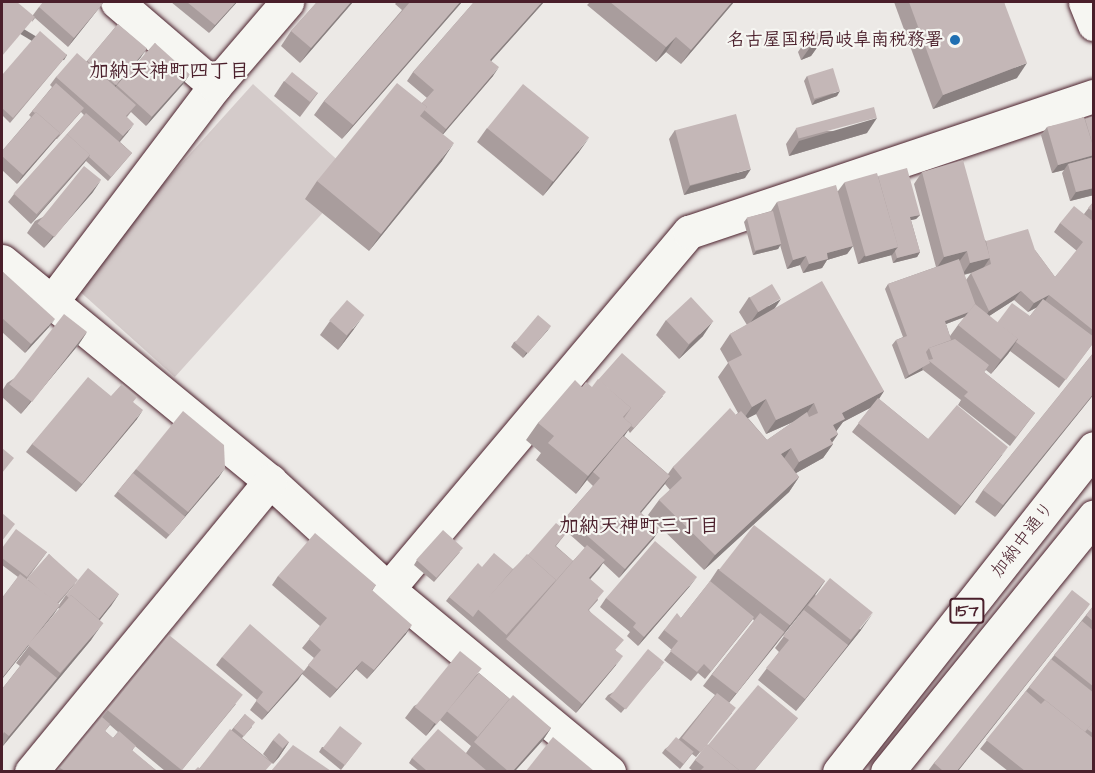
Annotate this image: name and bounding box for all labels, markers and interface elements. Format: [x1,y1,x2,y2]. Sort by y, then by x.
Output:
place label: 名古屋国税局岐阜南税務署 [727,29,943,51]
marker: 名古屋国税局岐阜南税務署 [948,33,962,47]
district label: 加納天神町四丁目 [89,59,249,83]
street label: 加納中通り [987,498,1059,582]
district label: 加納天神町三丁目 [559,514,719,538]
road number: 157 [949,598,985,624]

